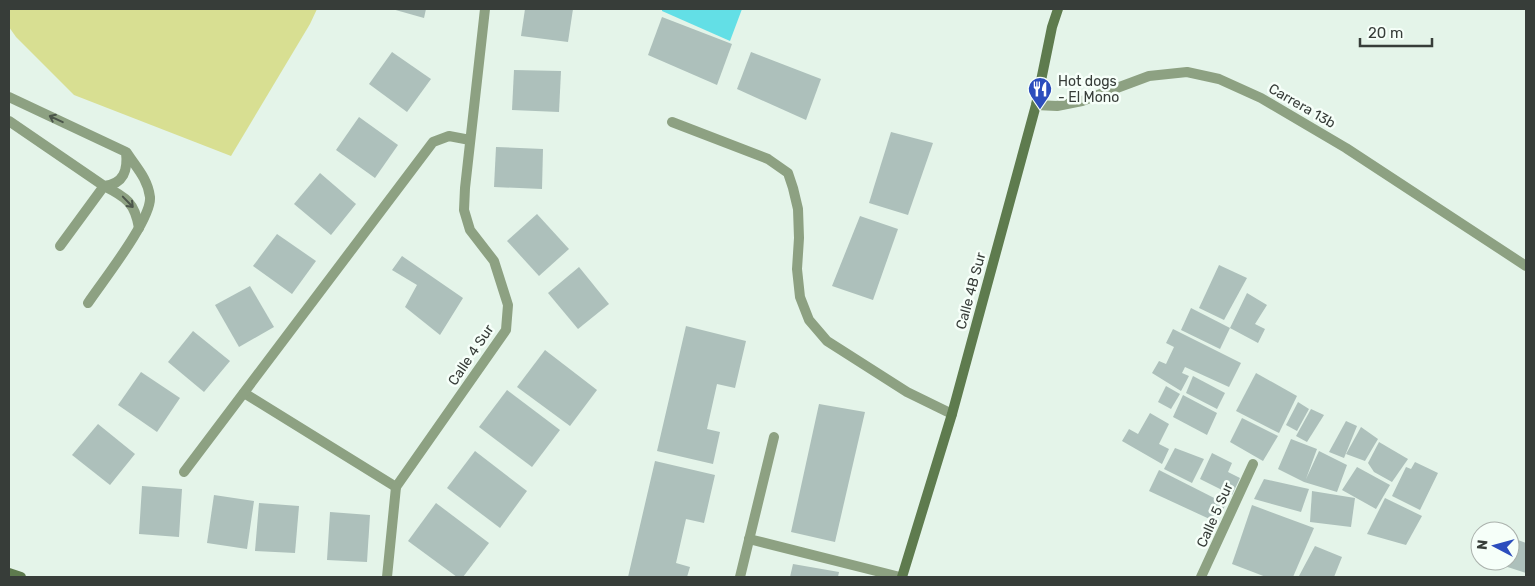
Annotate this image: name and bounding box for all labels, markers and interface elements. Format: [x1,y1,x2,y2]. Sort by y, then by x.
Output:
scale bar [1360,15,1432,47]
text: 20 m [1368,24,1403,42]
place label: Hot dogs - El Mono [1058,73,1119,106]
restaurant icon: Hot dogs - El Mono [1027,76,1053,110]
street label: Carrera 13b [1265,80,1339,132]
one-way arrow [49,113,64,123]
one-way arrow [122,196,134,208]
street label: Calle 4B Sur [953,250,990,331]
street label: Calle 4 Sur [444,321,498,389]
street label: Calle 5 Sur [1193,479,1237,550]
north arrow [1470,521,1520,571]
text: N [1474,539,1492,551]

